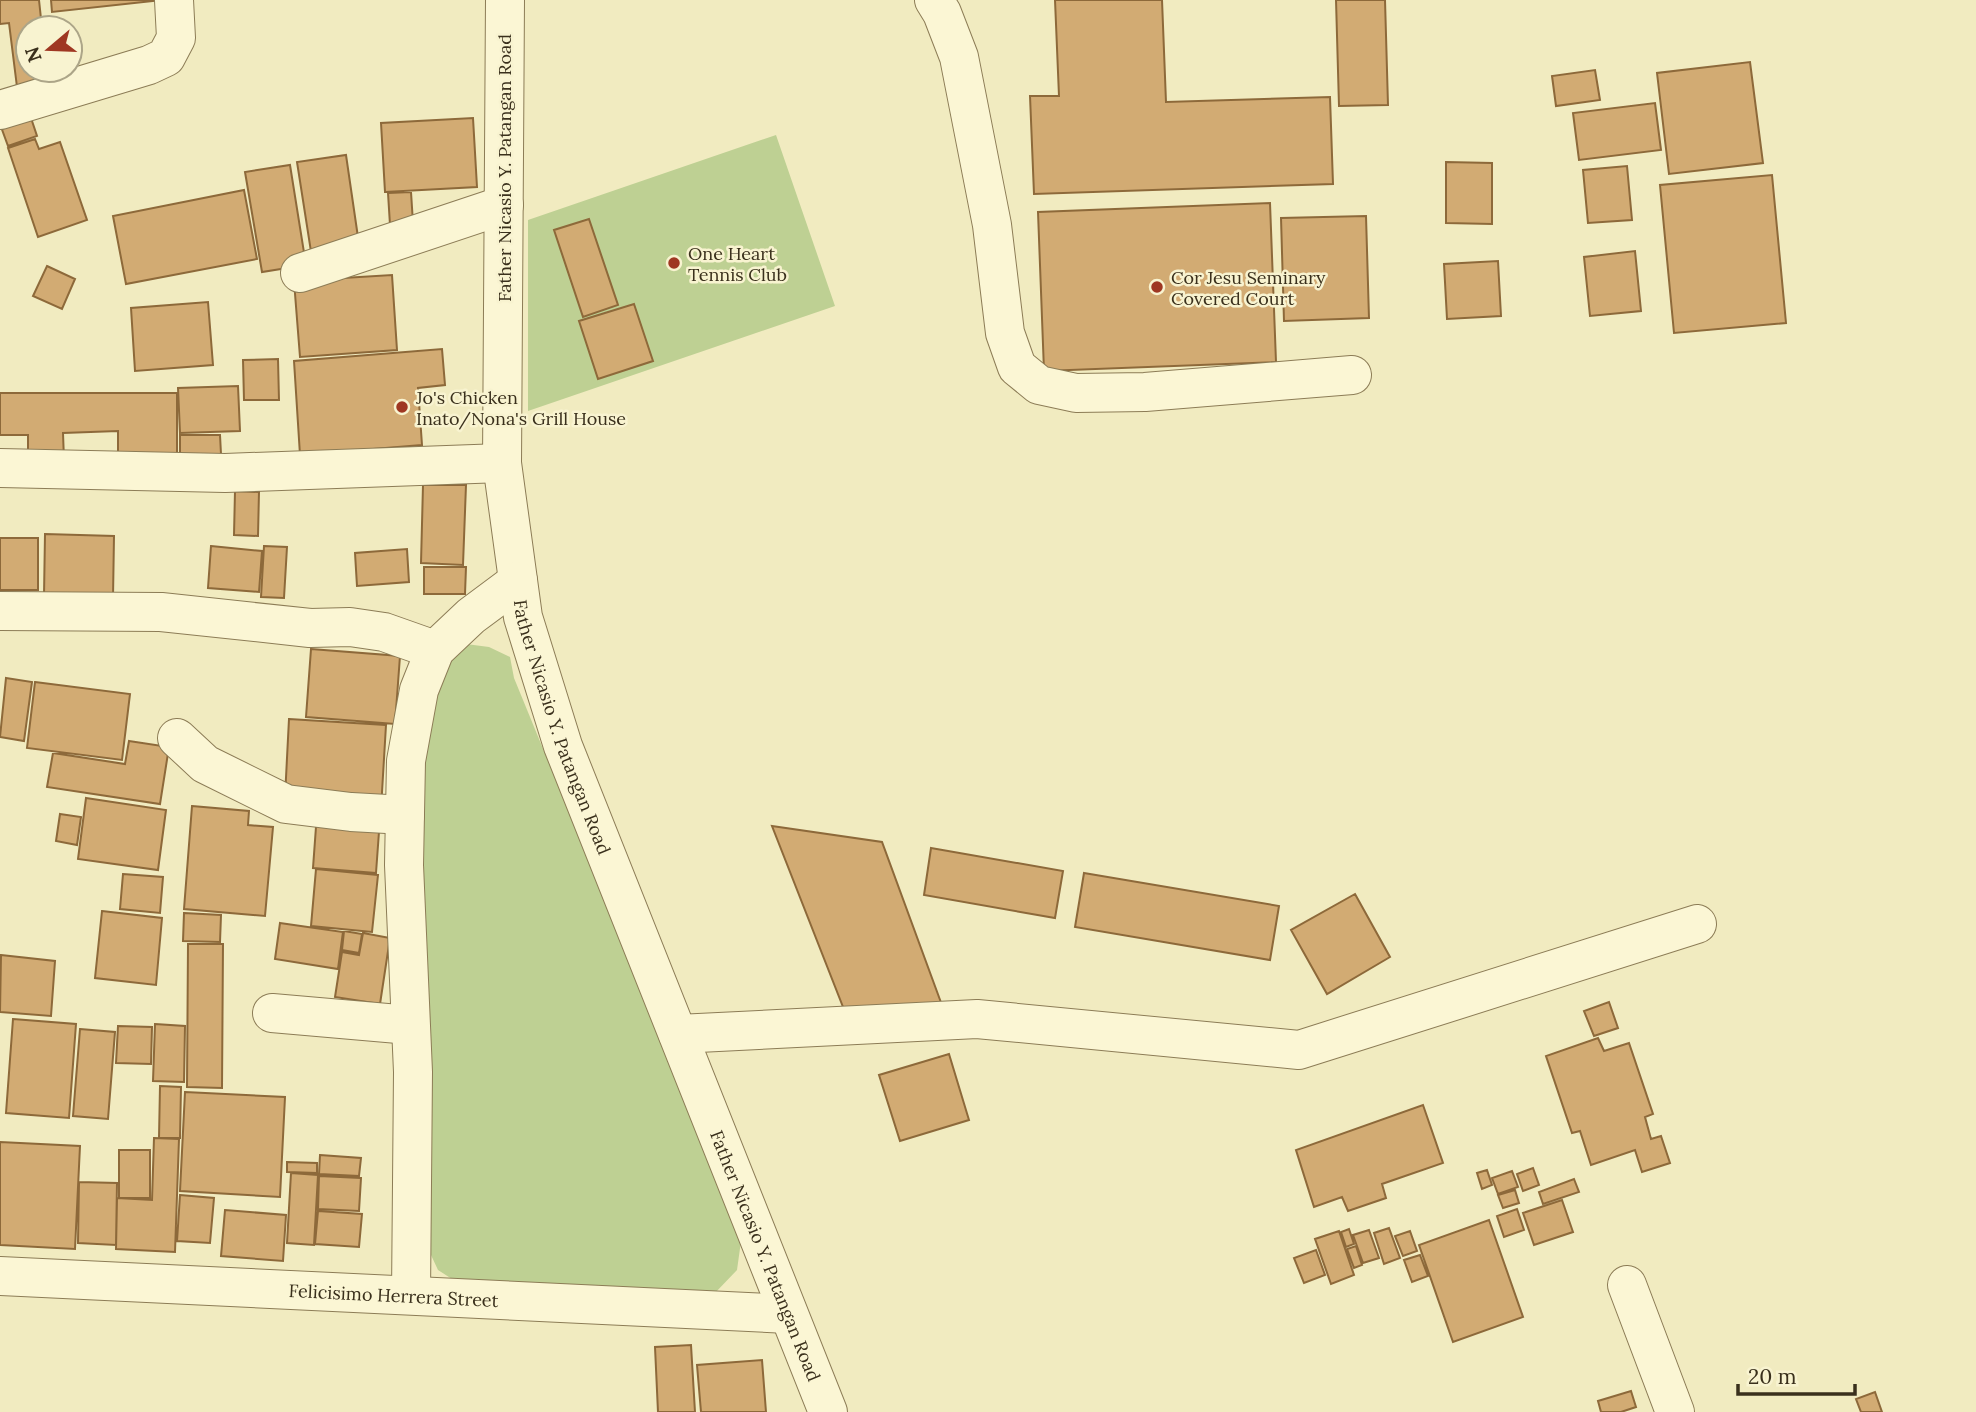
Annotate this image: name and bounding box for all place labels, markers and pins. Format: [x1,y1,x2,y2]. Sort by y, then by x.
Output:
place label: One Heart Tennis Club [688,242,787,286]
marker: One Heart Tennis Club [666,255,682,271]
place label: Cor Jesu Seminary Covered Court [1171,266,1326,310]
marker: Cor Jesu Seminary Covered Court [1149,279,1165,295]
place label: Jo's Chicken Inato/Nona's Grill House [415,386,626,430]
marker: Jo's Chicken Inato/Nona's Grill House [394,399,410,415]

